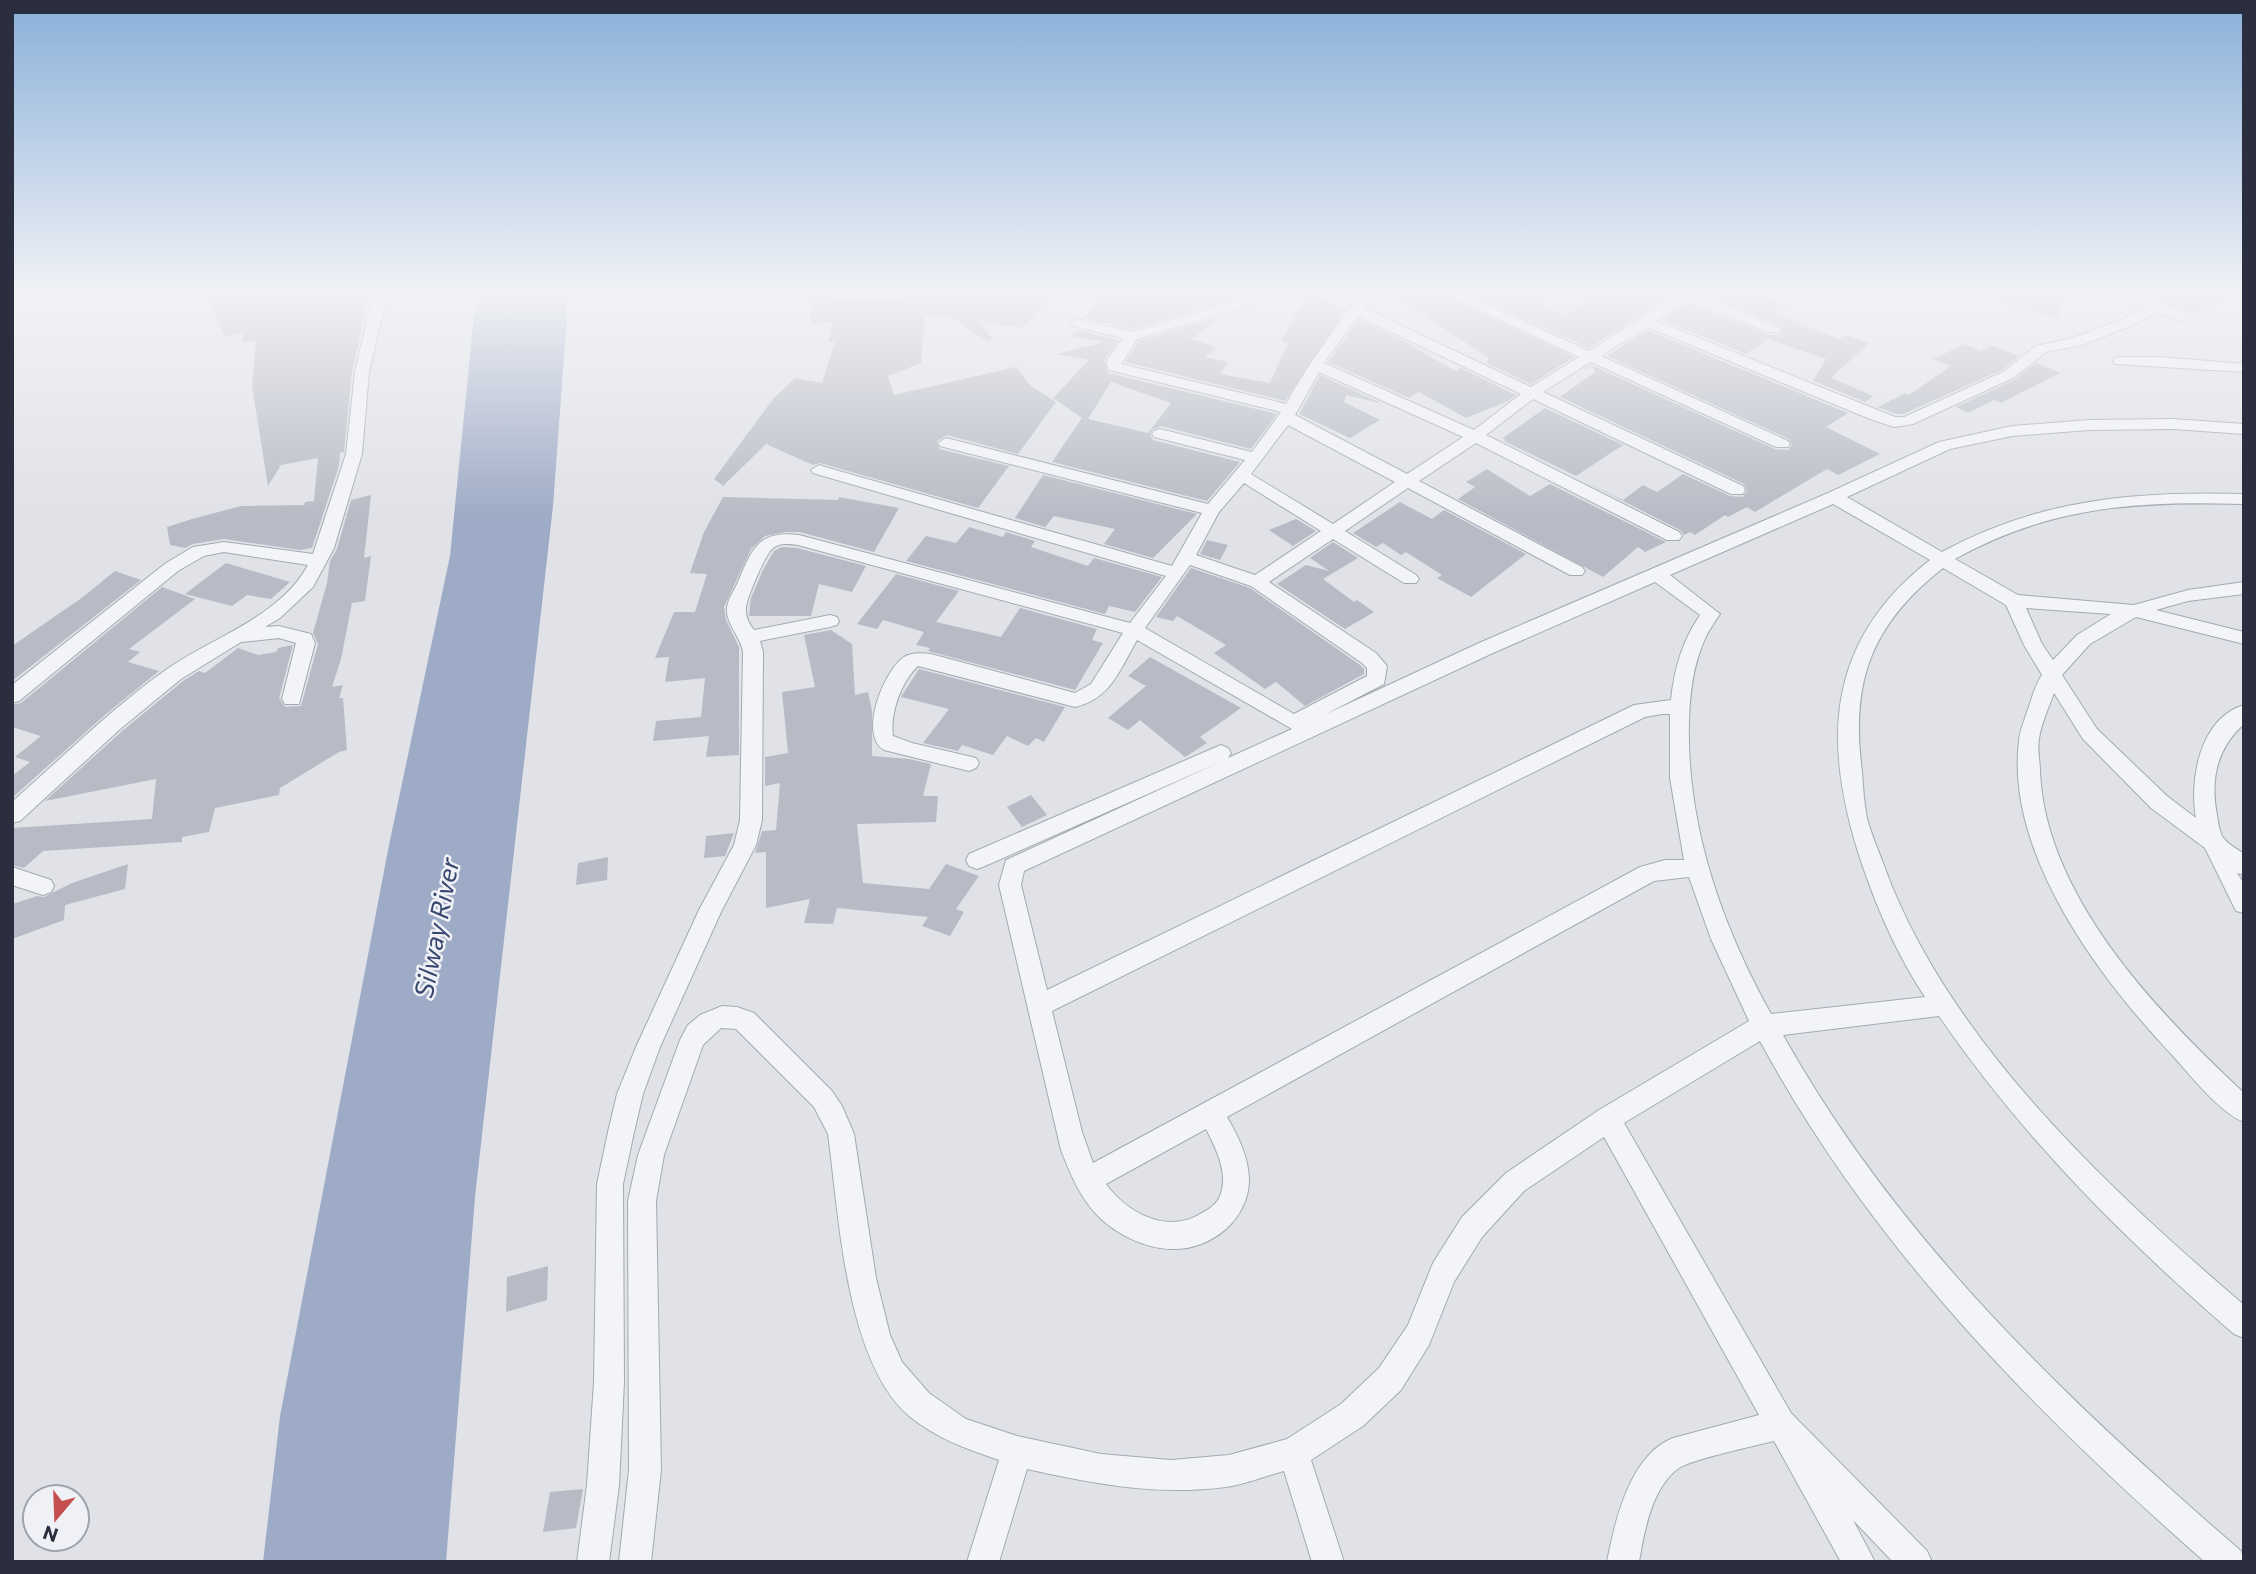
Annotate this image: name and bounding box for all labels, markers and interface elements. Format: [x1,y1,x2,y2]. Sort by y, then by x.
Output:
water label: Silway River [407,854,465,1000]
north arrow [21,1483,91,1553]
text: N [40,1521,61,1548]

